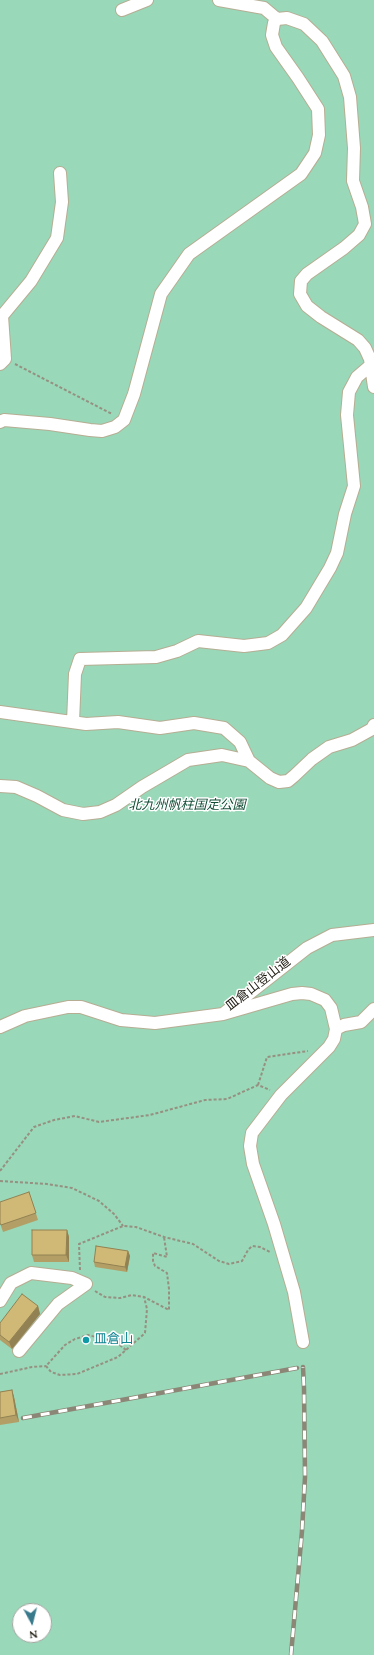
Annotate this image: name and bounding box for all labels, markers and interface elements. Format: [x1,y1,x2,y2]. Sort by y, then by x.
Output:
park label: 北九州帆柱国定公園 [129,798,245,814]
street label: 皿倉山登山道 [223,955,295,1015]
place label: 皿倉山 [94,1332,133,1348]
marker: 皿倉山 [81,1335,91,1345]
north arrow [12,1603,52,1643]
text: N [28,1625,39,1643]

